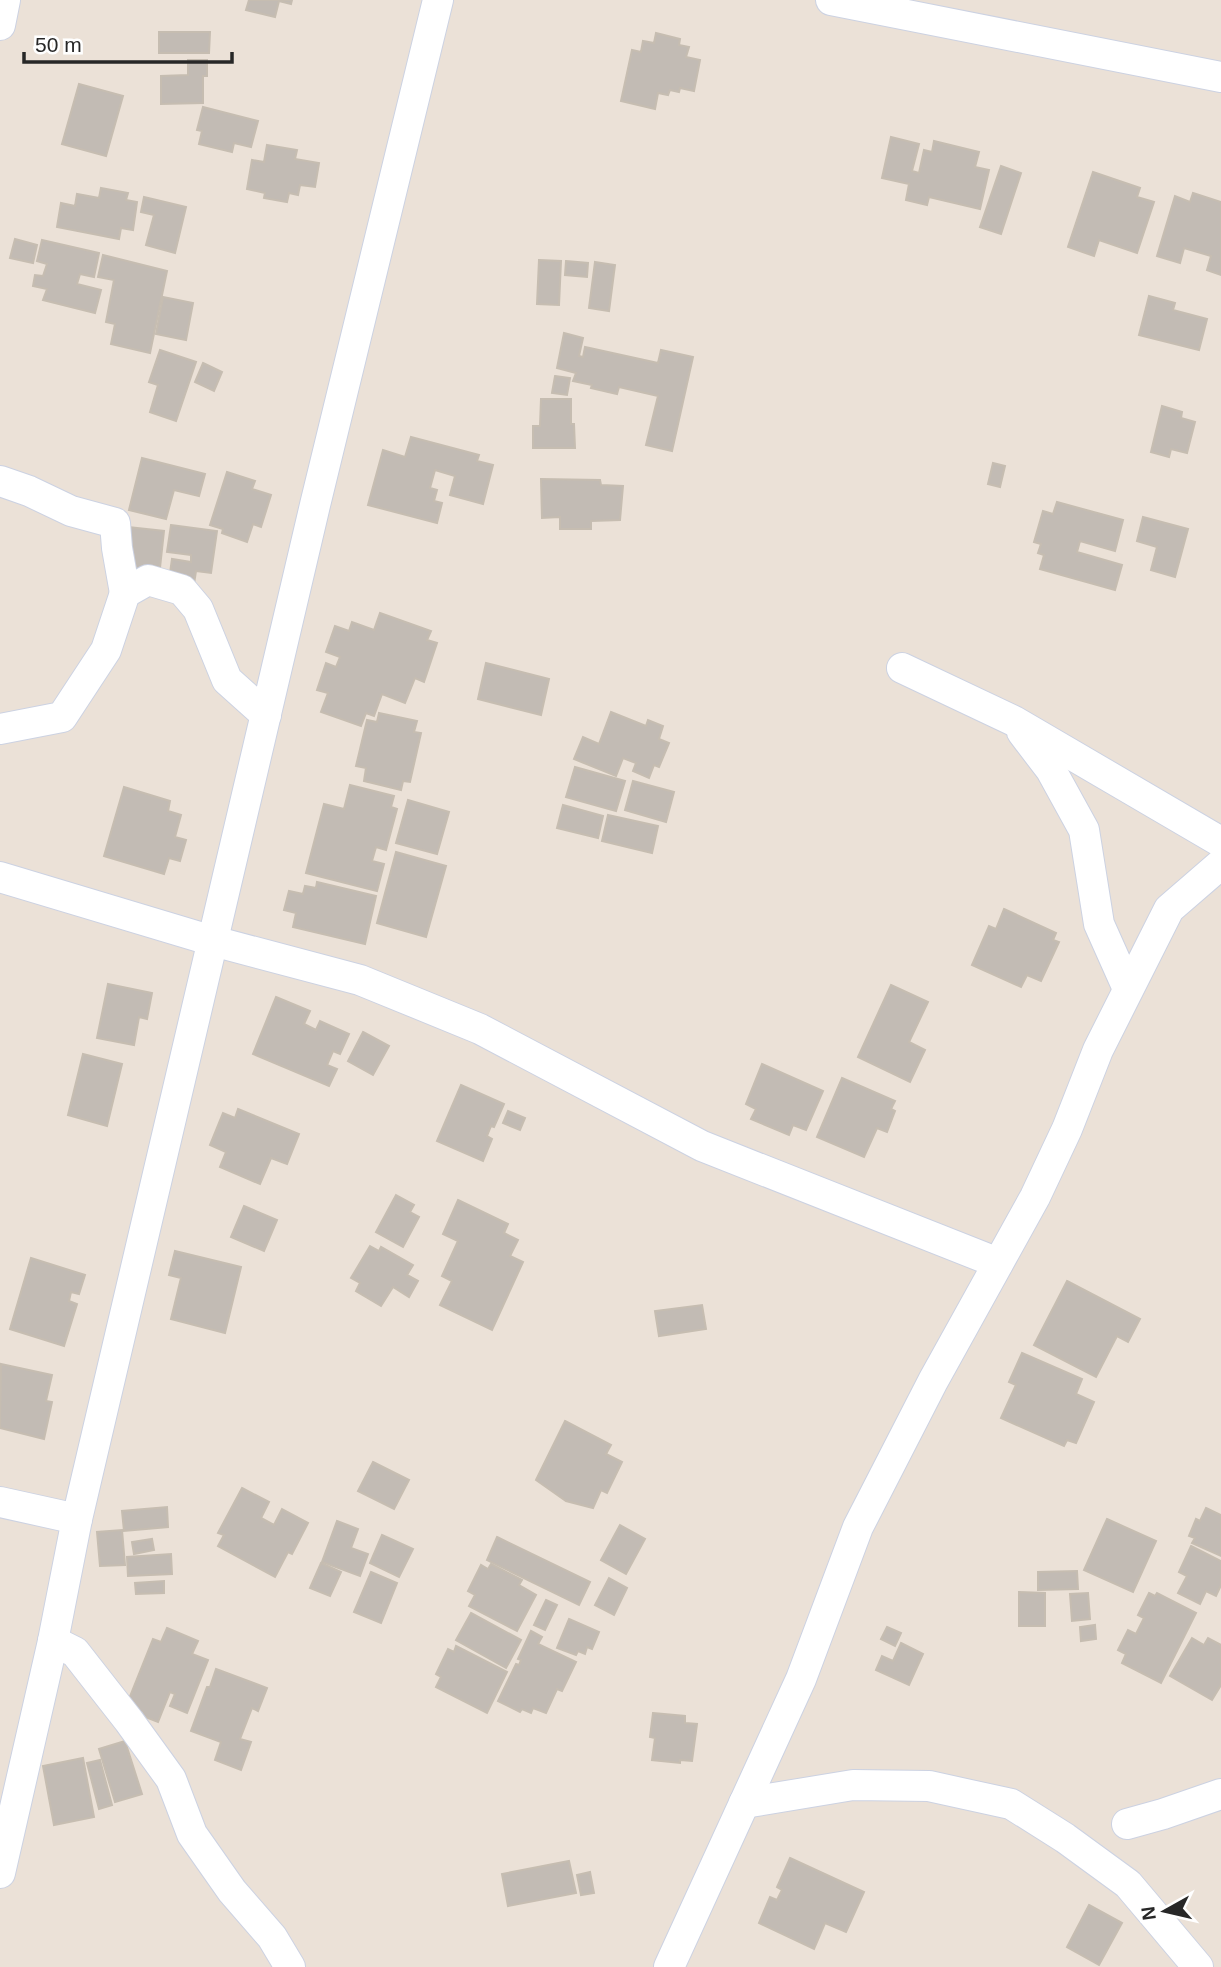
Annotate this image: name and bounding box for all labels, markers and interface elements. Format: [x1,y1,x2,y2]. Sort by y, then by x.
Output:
scale bar [24,21,233,65]
text: 50 m [35,33,82,56]
north arrow [1130,1876,1200,1946]
text: N [1137,1905,1160,1922]

